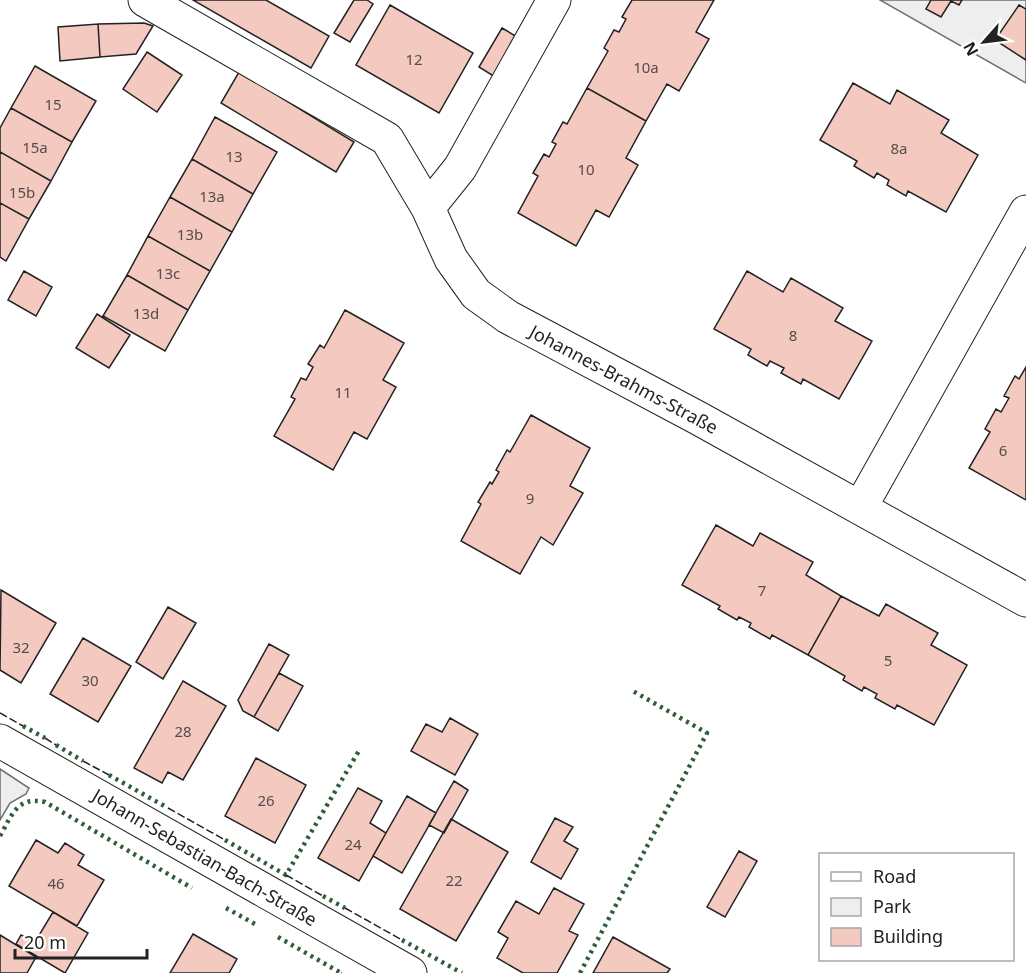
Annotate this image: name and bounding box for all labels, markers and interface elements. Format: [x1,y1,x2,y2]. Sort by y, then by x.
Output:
north arrow [954,12,1014,72]
text: N [958,38,984,60]
house number: 12 [405,49,423,69]
house number: 10a [633,57,659,77]
house number: 15 [44,94,62,114]
house number: 15a [22,137,48,157]
house number: 8a [891,138,908,158]
house number: 13 [225,146,243,166]
house number: 10 [577,159,595,179]
house number: 15b [9,182,35,202]
house number: 13a [199,186,225,206]
house number: 13b [177,224,203,244]
house number: 13c [156,263,180,283]
house number: 13d [133,303,159,323]
street label: Johannes-Brahms-Straße [524,318,722,439]
house number: 8 [789,325,797,345]
house number: 11 [334,382,352,402]
house number: 6 [999,440,1007,460]
house number: 9 [526,488,534,508]
house number: 7 [758,580,766,600]
house number: 32 [12,637,30,657]
house number: 5 [884,650,892,670]
house number: 30 [81,670,99,690]
house number: 28 [174,721,192,741]
street label: Johann-Sebastian-Bach-Straße [87,782,322,931]
house number: 26 [257,790,275,810]
house number: 24 [344,834,362,854]
legend [819,853,1014,961]
text: Road [873,864,916,888]
house number: 22 [445,870,463,890]
house number: 46 [47,873,65,893]
text: Park [873,894,911,918]
scale bar [15,922,147,960]
text: Building [873,924,943,948]
text: 20 m [24,930,66,954]

